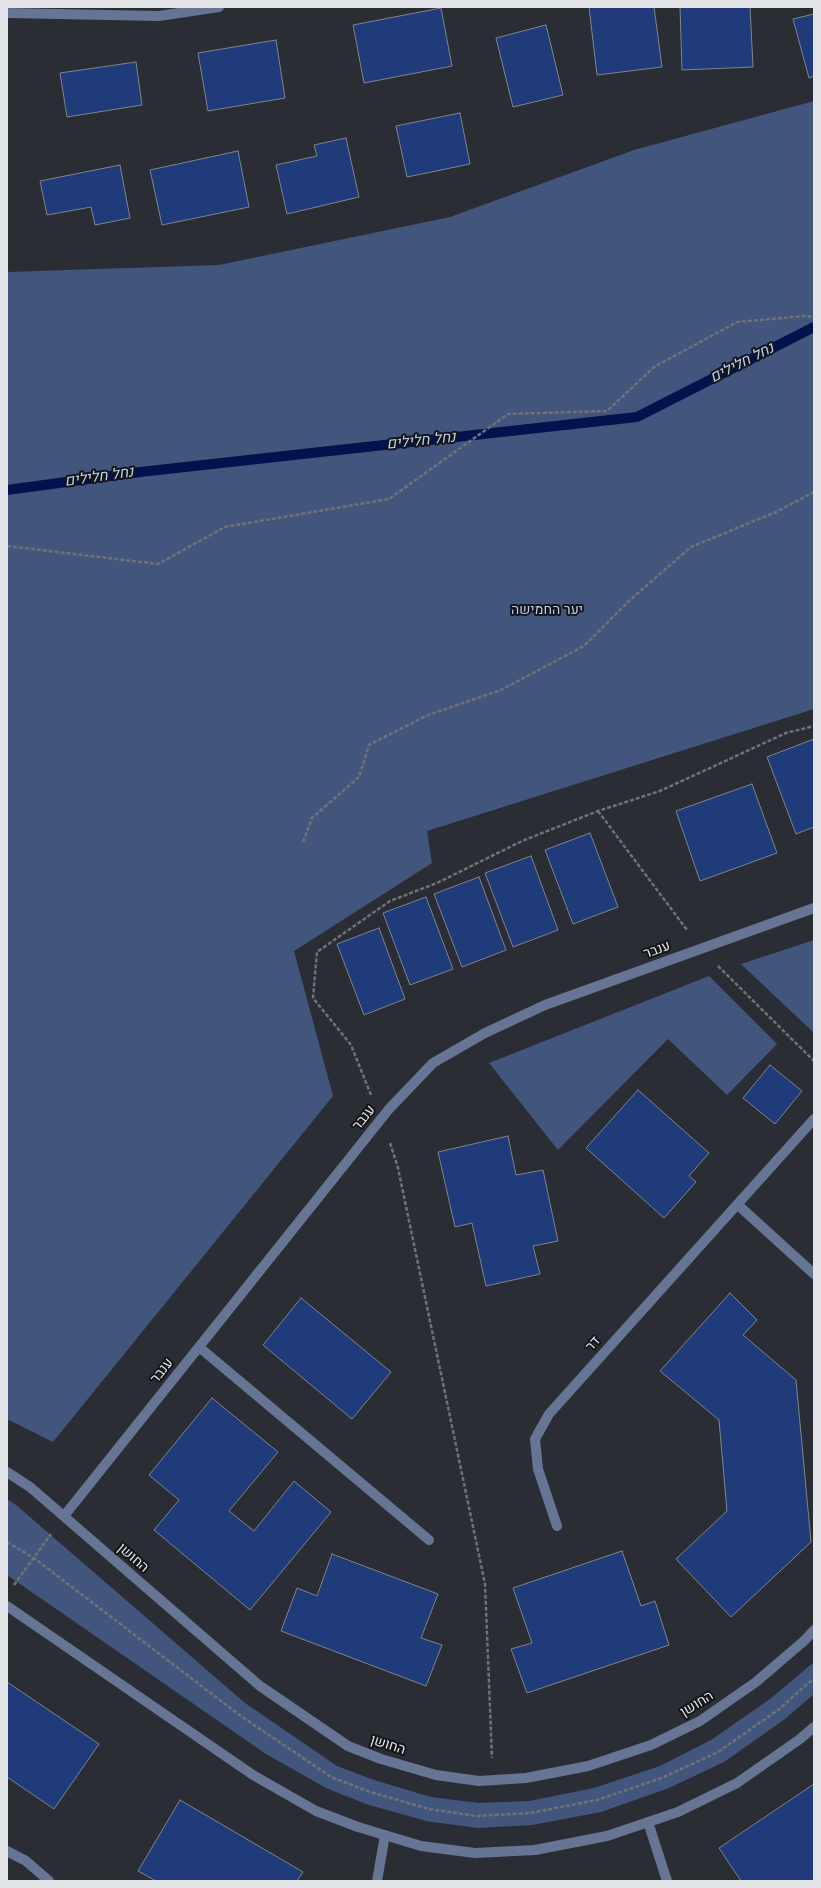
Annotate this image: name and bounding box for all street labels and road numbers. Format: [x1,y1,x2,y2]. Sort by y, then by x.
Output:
street label: ענבר [641,937,673,963]
street label: ענבר [349,1102,379,1134]
street label: דר [582,1333,604,1355]
street label: ענבר [147,1355,177,1387]
street label: החושן [114,1540,152,1576]
street label: החושן [677,1687,717,1721]
street label: החושן [368,1731,408,1759]

